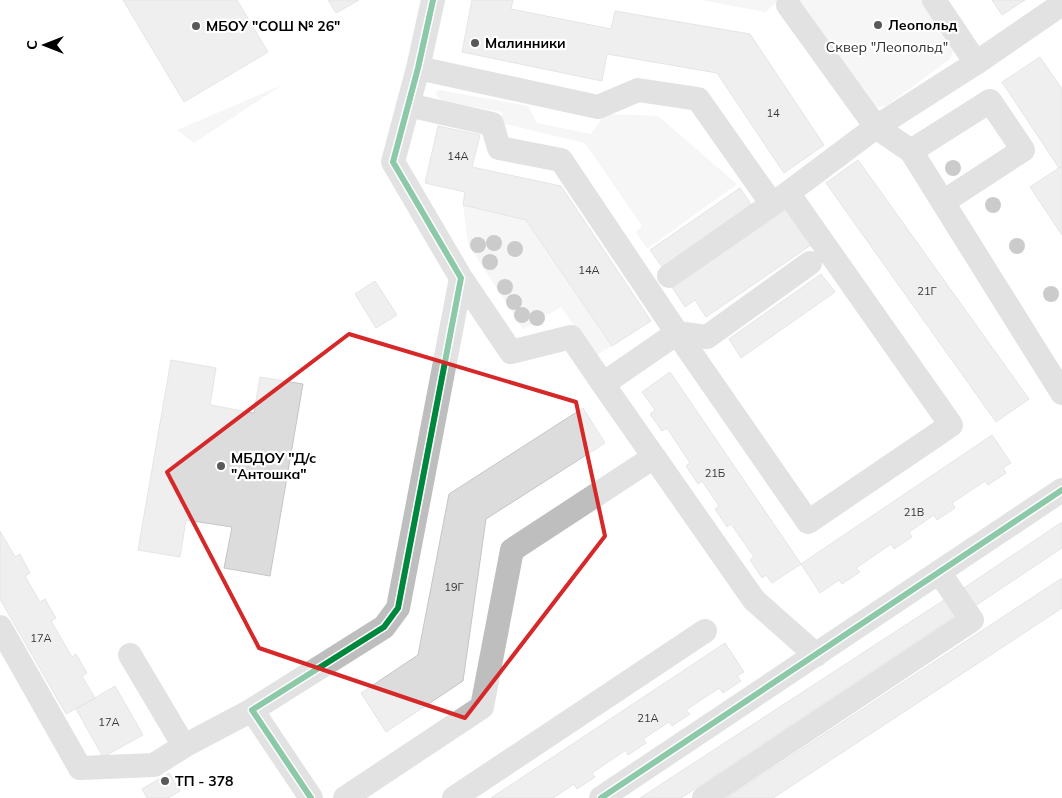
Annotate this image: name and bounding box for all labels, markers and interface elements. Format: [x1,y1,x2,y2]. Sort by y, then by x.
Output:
place label: Леопольд [888,16,958,34]
place label: МБОУ "СОШ № 26" [206,17,340,35]
marker: Леопольд [872,19,884,31]
north arrow [20,20,70,70]
marker: МБОУ "СОШ № 26" [190,20,202,32]
place label: Малинники [485,34,566,52]
marker: Малинники [469,37,481,49]
park label: Сквер "Леопольд" [826,38,948,56]
text: С [23,40,41,50]
house number: 14 [766,106,780,120]
house number: 14А [447,149,469,163]
house number: 14А [578,263,600,277]
house number: 21Г [917,284,937,298]
place label: МБДОУ "Д/с "Антошка" [231,449,316,483]
marker: МБДОУ "Д/с "Антошка" [215,460,227,472]
house number: 21Б [705,466,725,480]
house number: 21В [904,505,924,519]
house number: 19Г [444,580,464,594]
house number: 17А [30,631,52,645]
house number: 21А [637,711,659,725]
house number: 17А [98,715,120,729]
place label: ТП - 378 [175,772,233,790]
marker: ТП - 378 [159,775,171,787]

